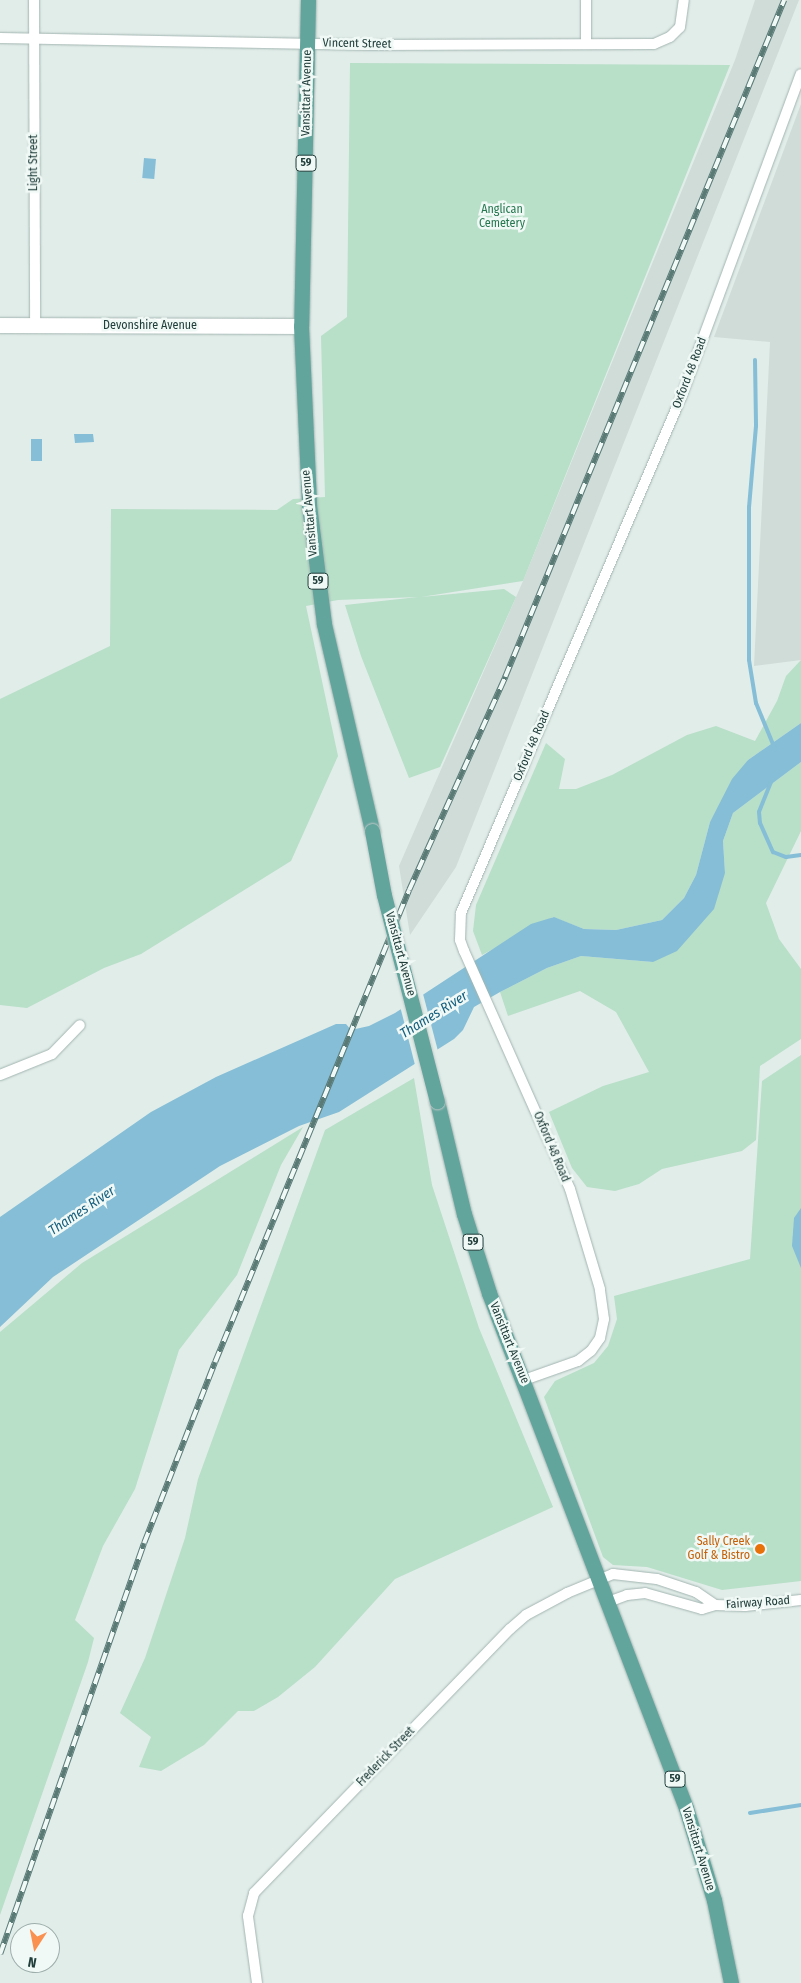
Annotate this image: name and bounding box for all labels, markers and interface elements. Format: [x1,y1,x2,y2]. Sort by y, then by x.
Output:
street label: Vincent Street [322,36,392,52]
street label: Vansittart Avenue [299,50,315,136]
street label: Light Street [27,135,41,191]
road number: 59 [295,154,317,172]
park label: Anglican Cemetery [479,203,525,231]
street label: Devonshire Avenue [103,319,197,333]
street label: Oxford 48 Road [670,335,710,411]
street label: Vansittart Avenue [299,469,321,557]
road number: 59 [307,572,329,590]
street label: Oxford 48 Road [511,709,553,783]
street label: Vansittart Avenue [382,910,418,998]
water label: Thames River [397,988,471,1042]
street label: Oxford 48 Road [530,1110,572,1184]
water label: Thames River [46,1183,118,1239]
road number: 59 [462,1234,484,1250]
street label: Vansittart Avenue [486,1300,532,1386]
place label: Sally Creek Golf & Bistro [688,1535,750,1563]
marker: Sally Creek Golf & Bistro [754,1543,766,1555]
street label: Fairway Road [726,1594,790,1612]
street label: Frederick Street [354,1724,418,1790]
road number: 59 [664,1770,686,1788]
street label: Vansittart Avenue [678,1805,718,1893]
north arrow [10,1923,60,1973]
text: N [27,1953,38,1971]

